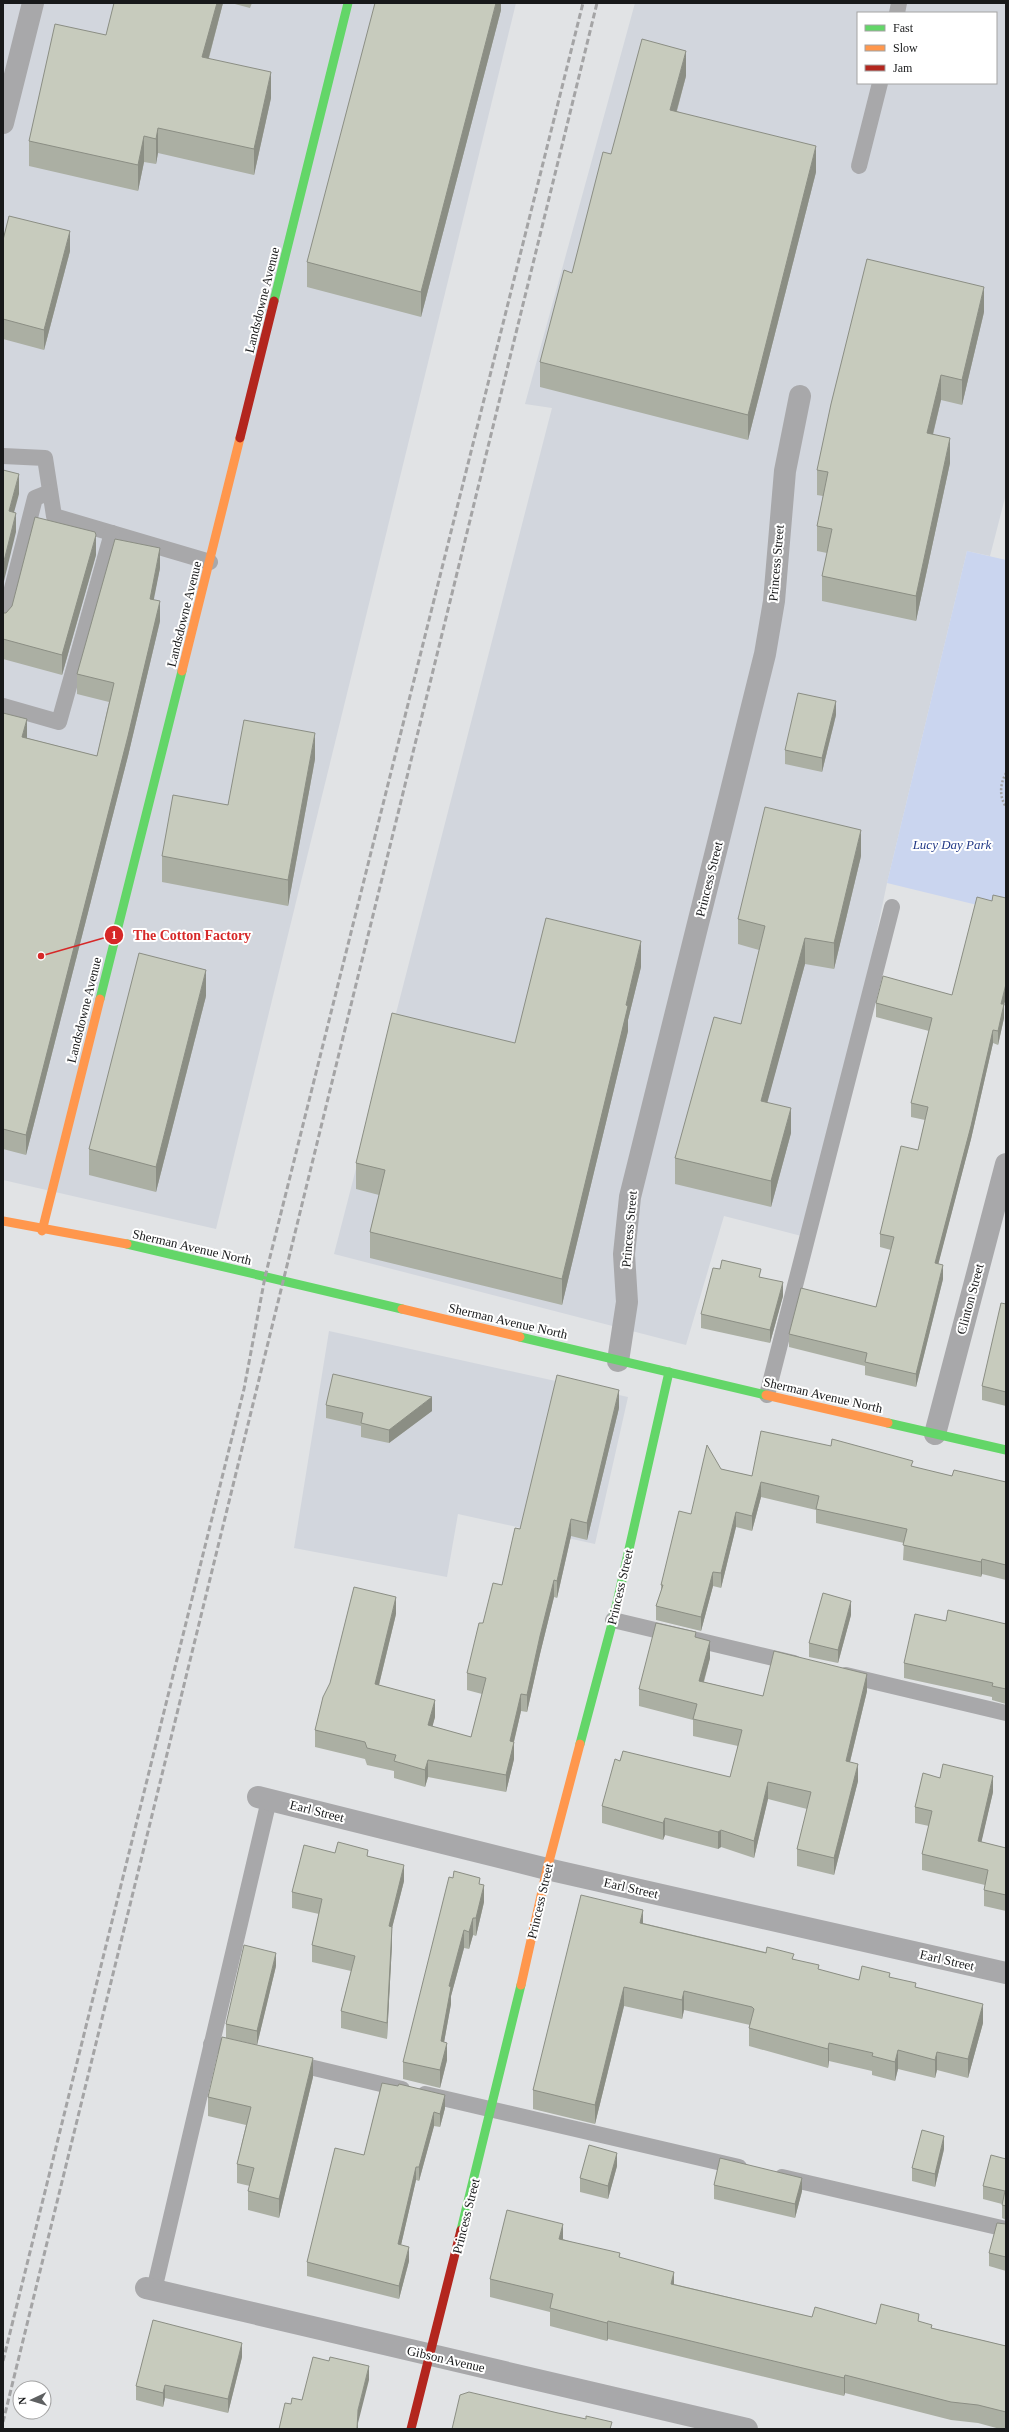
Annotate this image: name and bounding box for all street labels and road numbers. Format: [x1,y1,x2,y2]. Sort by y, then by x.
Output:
street label: Landsdowne Avenue [242,245,282,354]
street label: Princess Street [765,524,787,602]
street label: Landsdowne Avenue [164,559,204,668]
street label: Princess Street [692,840,726,918]
street label: Landsdowne Avenue [64,955,104,1064]
street label: Princess Street [618,1190,640,1268]
street label: Sherman Avenue North [131,1226,254,1268]
street label: Clinton Street [953,1262,987,1336]
street label: Sherman Avenue North [447,1300,570,1342]
street label: Sherman Avenue North [762,1374,885,1416]
street label: Princess Street [604,1547,636,1626]
street label: Earl Street [288,1797,346,1825]
street label: Princess Street [524,1861,556,1940]
street label: Earl Street [602,1874,660,1902]
street label: Earl Street [918,1946,976,1974]
street label: Princess Street [449,2177,483,2255]
street label: Gibson Avenue [406,2343,487,2375]

